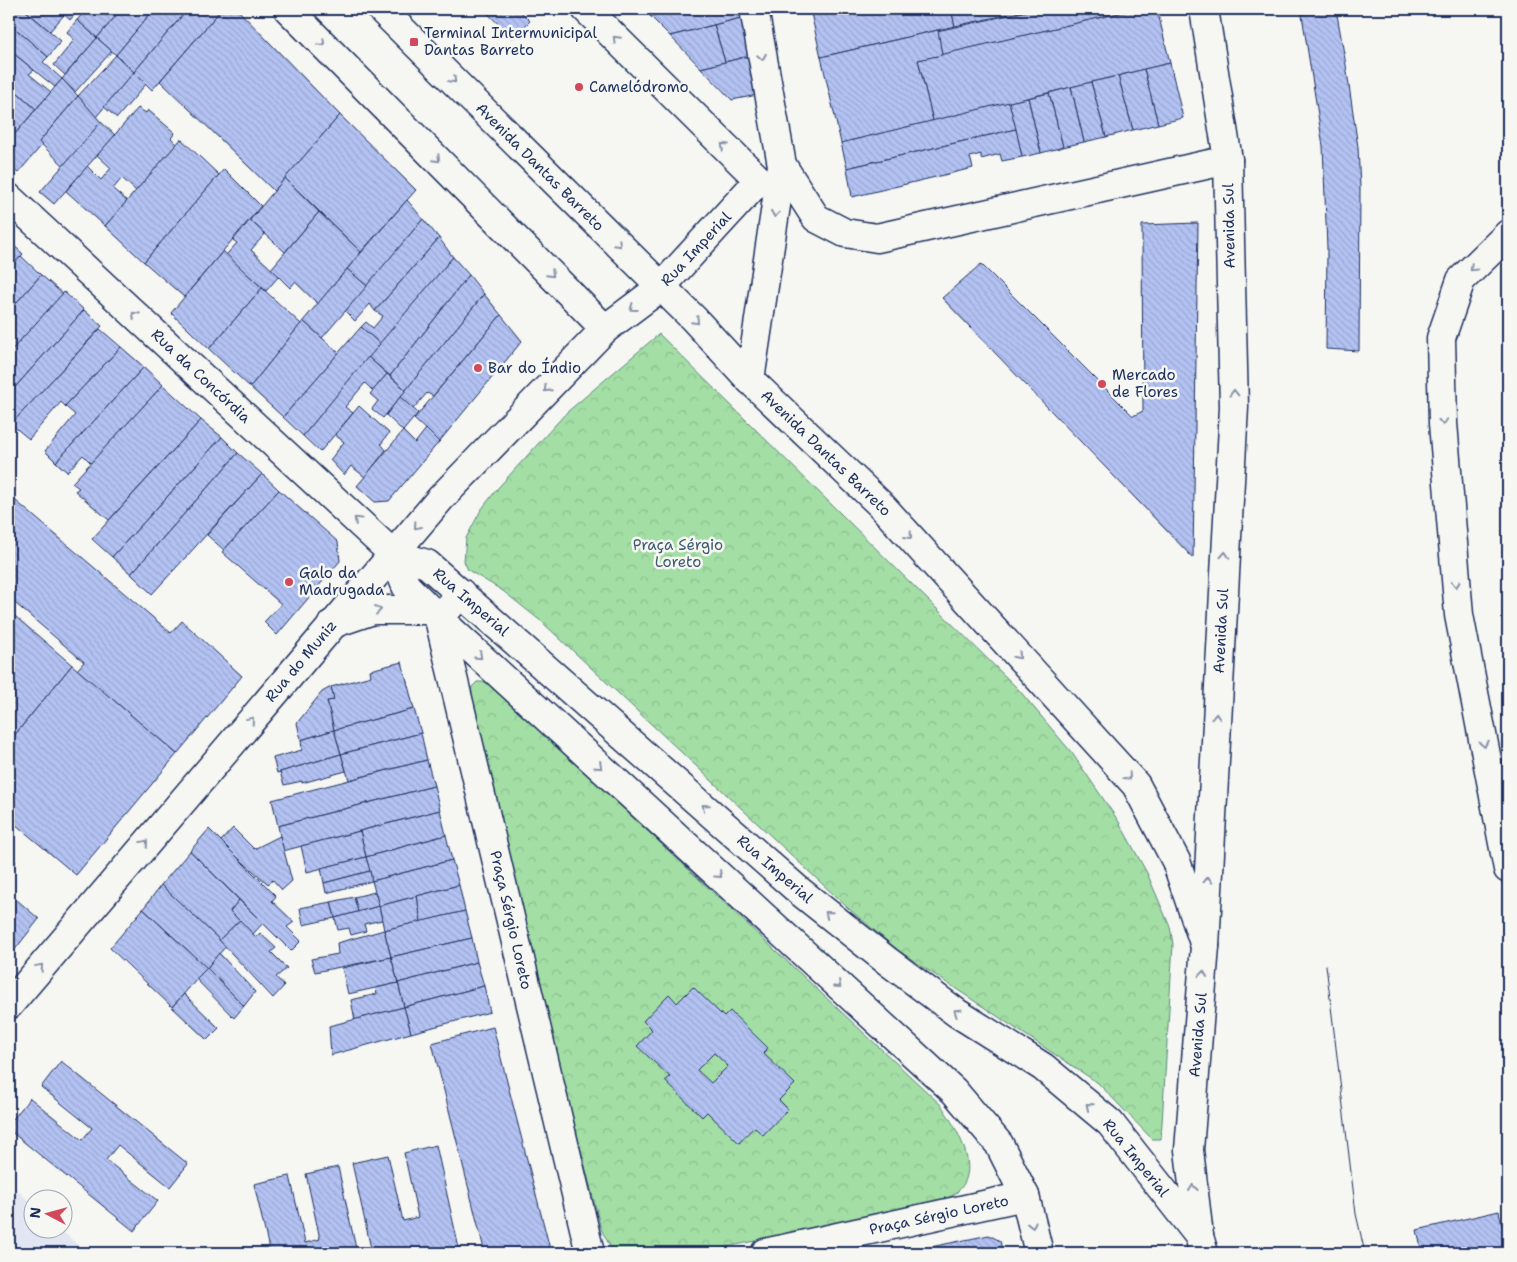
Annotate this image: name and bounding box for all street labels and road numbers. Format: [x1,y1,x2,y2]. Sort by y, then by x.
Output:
street label: Avenida Dantas Barreto [471,98,609,236]
street label: Avenida Sul [1218,183,1240,269]
street label: Rua Imperial [656,207,736,290]
street label: Rua da Concórdia [147,325,256,428]
street label: Avenida Dantas Barreto [756,385,896,521]
street label: Rua Imperial [429,563,514,641]
street label: Avenida Sul [1209,587,1233,674]
street label: Rua do Muniz [261,616,341,706]
street label: Rua Imperial [733,830,818,908]
street label: Praça Sérgio Loreto [485,849,537,991]
street label: Avenida Sul [1184,991,1212,1078]
street label: Rua Imperial [1098,1115,1174,1202]
street label: Praça Sérgio Loreto [867,1190,1011,1240]

